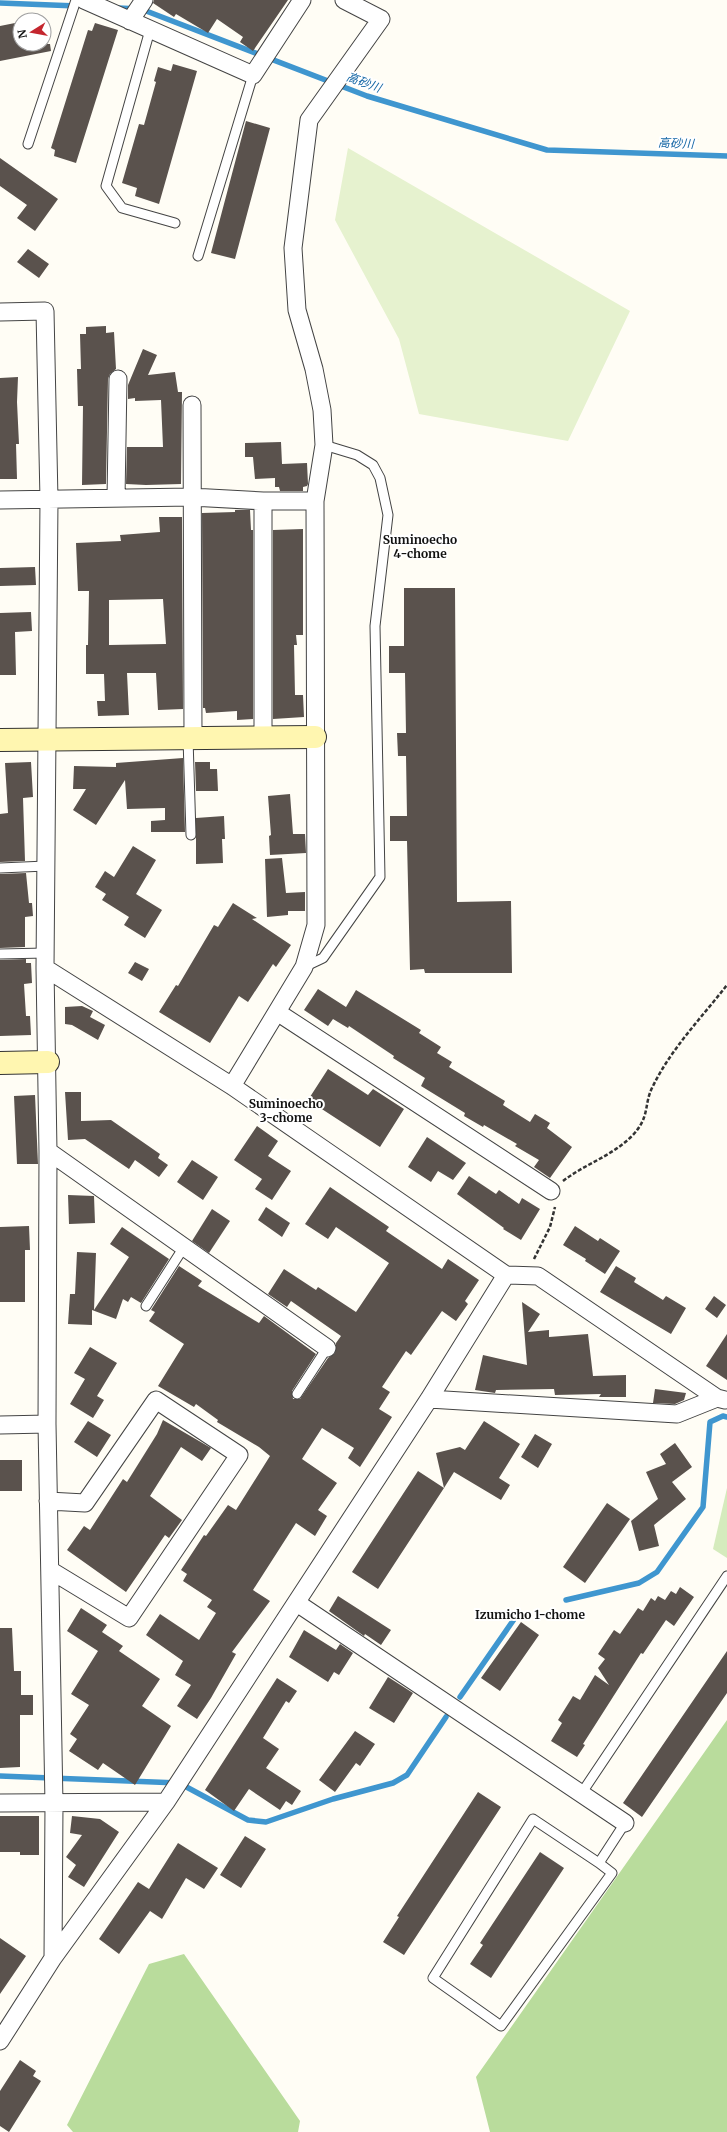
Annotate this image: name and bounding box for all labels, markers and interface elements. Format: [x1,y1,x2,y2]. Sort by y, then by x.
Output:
north arrow [12,12,52,52]
text: N [14,28,30,40]
water label: 高砂川 [345,69,385,96]
water label: 高砂川 [658,135,696,151]
district label: Suminoecho 4-chome [383,532,457,561]
district label: Suminoecho 3-chome [249,1096,323,1125]
district label: Izumicho 1-chome [475,1607,585,1622]

